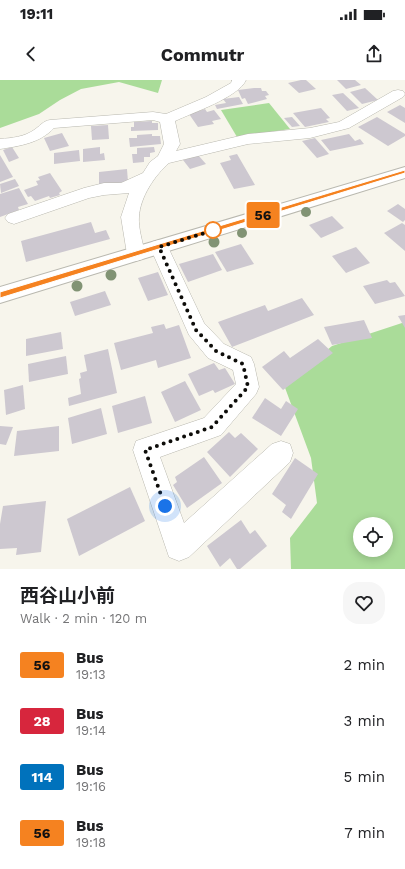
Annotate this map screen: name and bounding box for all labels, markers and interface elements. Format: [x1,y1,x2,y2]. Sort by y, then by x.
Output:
text: 19:11 [20,5,53,23]
icon: back [20,43,42,65]
icon: share [363,43,385,65]
text: Commutr [161,44,244,65]
line badge: 56 [245,202,281,228]
text: 56 [255,207,271,223]
unlabelled marker [204,221,222,239]
your location [155,496,175,516]
map controls [353,517,393,557]
button: locate [353,517,393,557]
button: heart [343,582,385,624]
text: 西谷山小前 [20,584,115,607]
text: Walk · 2 min · 120 m [20,611,147,626]
text: Bus [76,649,104,667]
text: 2 min [344,656,385,674]
text: 56 [34,657,50,673]
text: 19:13 [76,667,106,682]
text: Bus [76,705,104,723]
text: 3 min [344,712,385,730]
text: 28 [33,713,51,729]
text: 19:14 [76,723,106,738]
text: Bus [76,761,104,779]
text: 5 min [344,768,385,786]
text: 114 [31,769,53,785]
text: 19:16 [76,779,106,794]
text: Bus [76,817,104,835]
text: 7 min [344,824,385,842]
text: 56 [34,825,50,841]
text: 19:18 [76,835,106,850]

